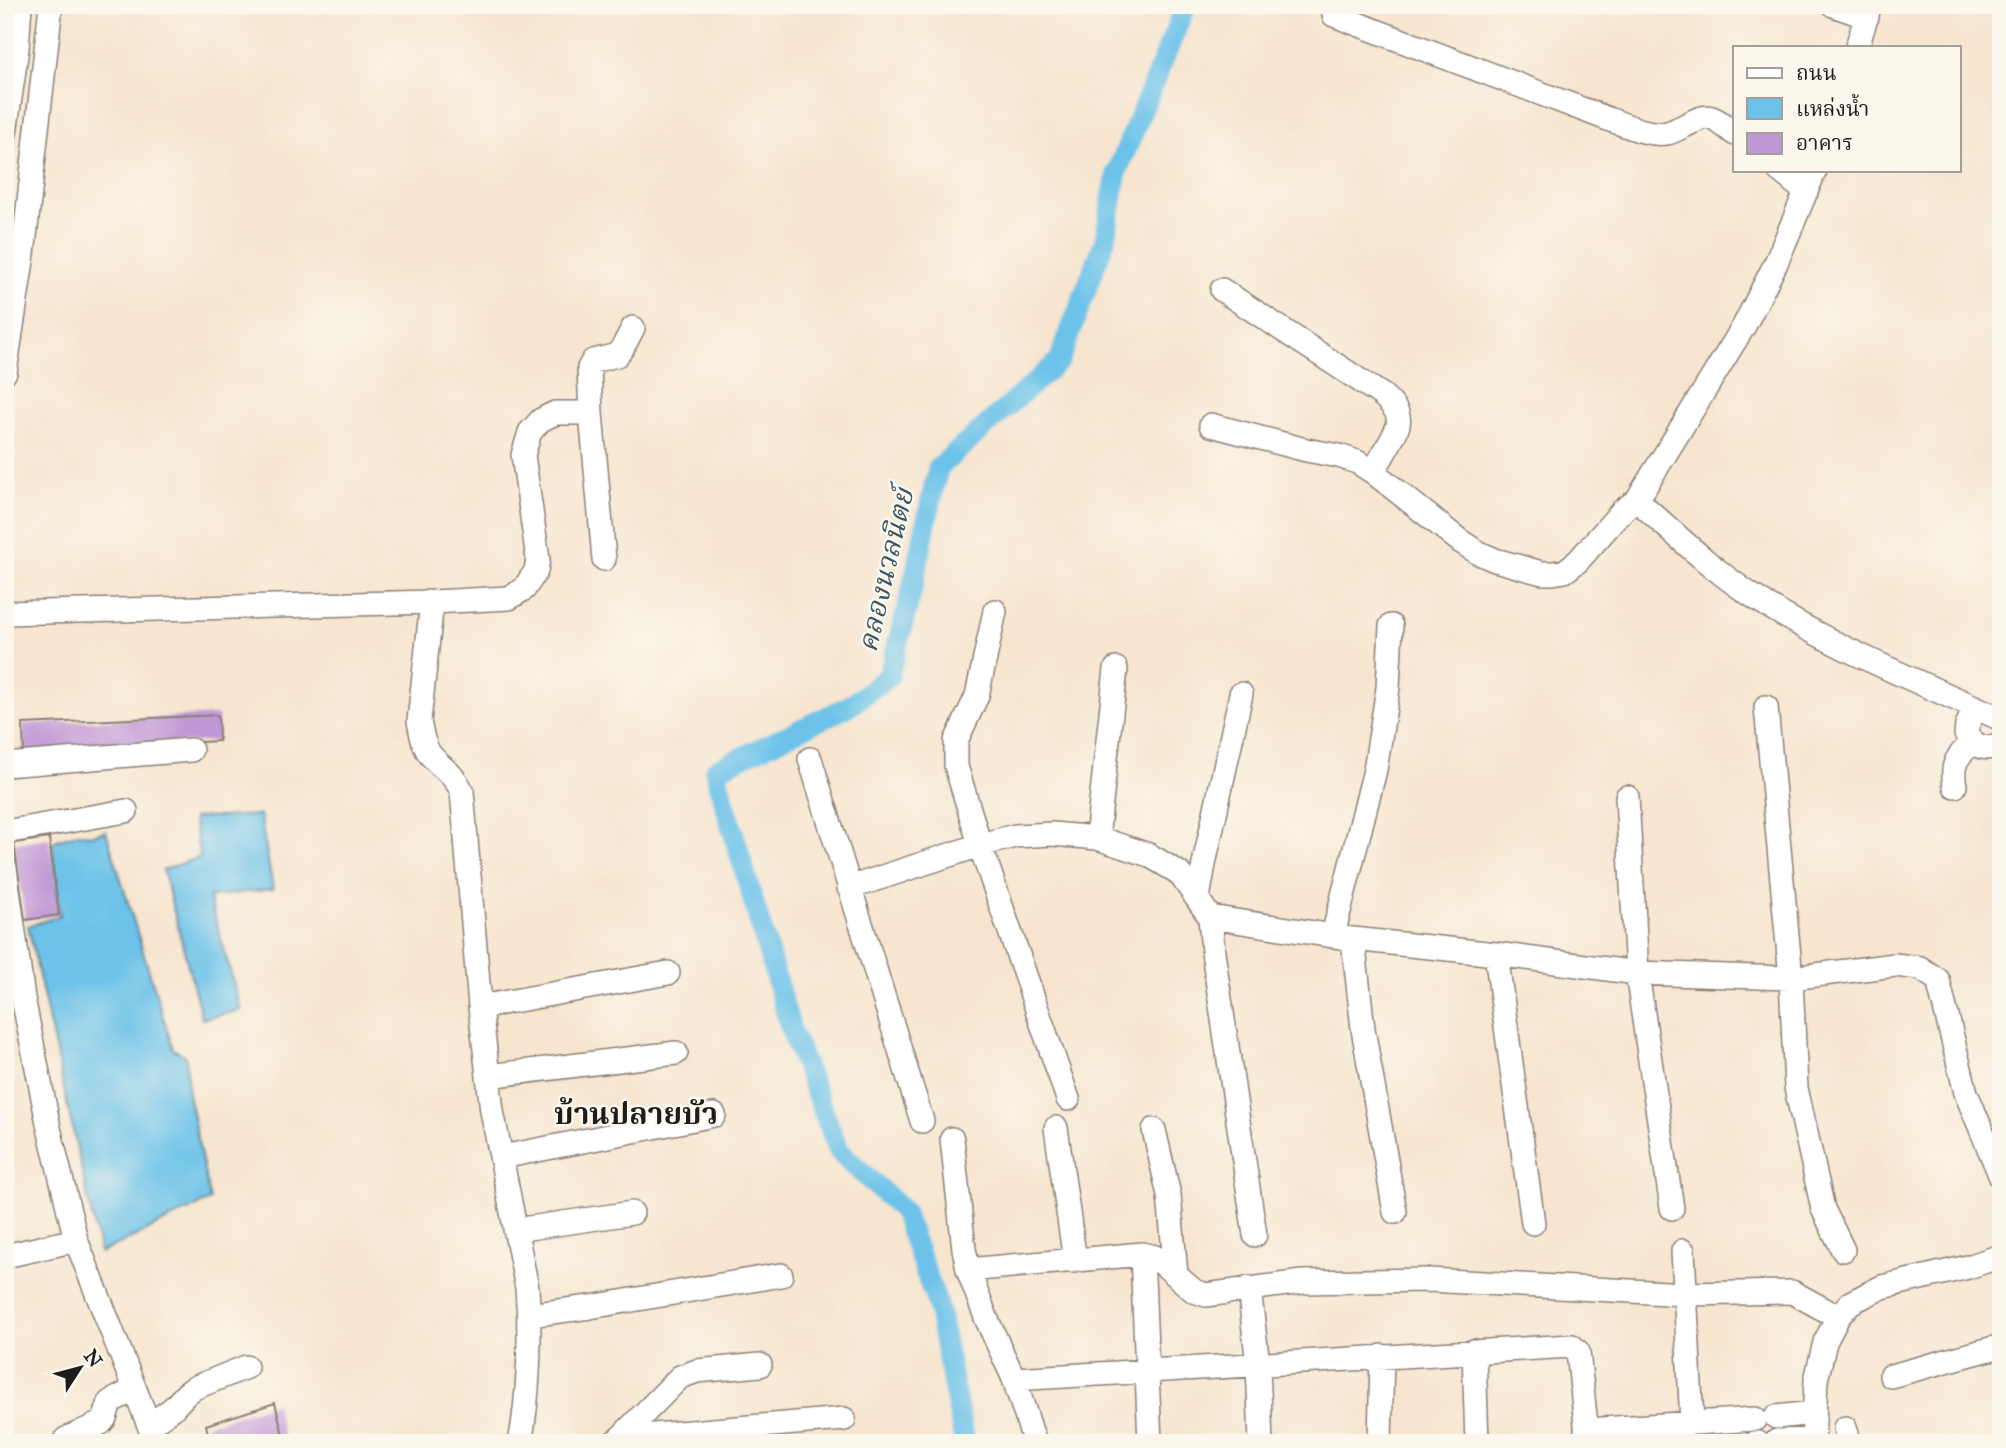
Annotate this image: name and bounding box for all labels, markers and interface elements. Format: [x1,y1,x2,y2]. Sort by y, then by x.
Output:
legend [1733,46,1960,172]
text: ถนน [1796,60,1837,86]
text: แหล่งน้ำ [1796,93,1869,122]
text: อาคาร [1796,130,1853,156]
water label: คลองนวลนิตย์ [850,480,922,655]
district label: บ้านปลายบัว [554,1096,718,1132]
north arrow [46,1332,116,1402]
text: N [79,1345,107,1372]

